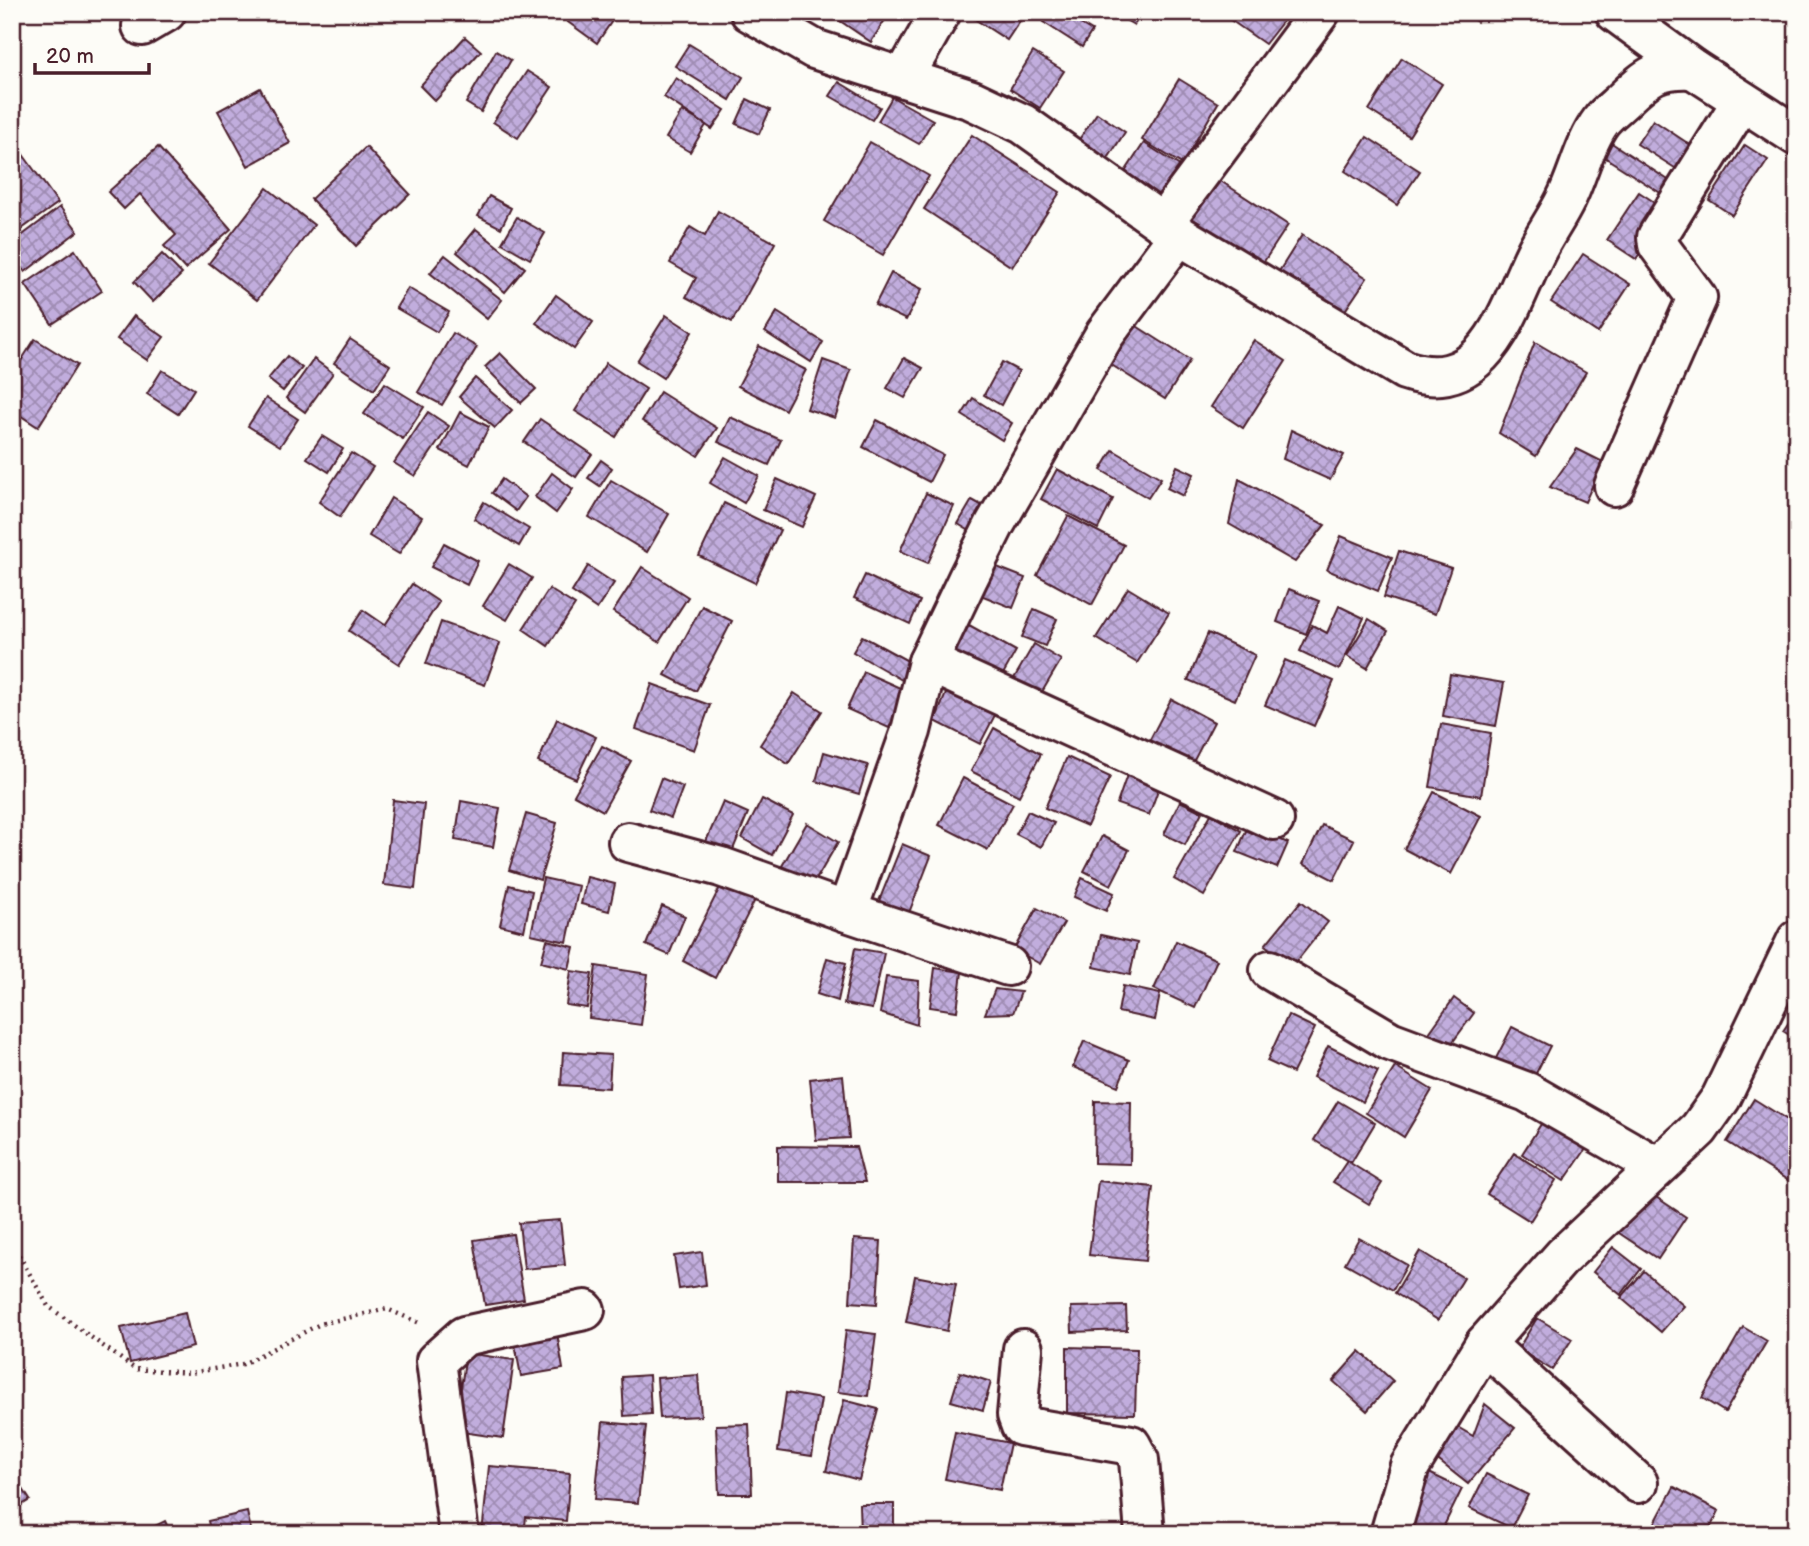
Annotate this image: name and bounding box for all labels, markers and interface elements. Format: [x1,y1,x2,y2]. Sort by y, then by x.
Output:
scale bar [35,32,149,76]
text: 20 m [46,44,94,69]

